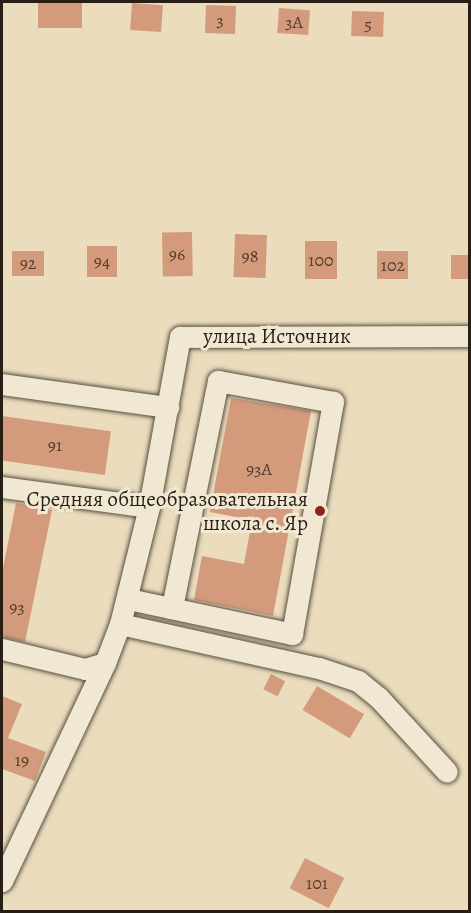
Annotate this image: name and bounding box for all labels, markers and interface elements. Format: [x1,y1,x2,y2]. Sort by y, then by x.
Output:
house number: 3 [216,9,224,31]
house number: 3А [285,11,303,33]
house number: 5 [364,13,372,35]
house number: 96 [169,243,185,265]
house number: 98 [242,245,258,267]
house number: 100 [308,249,334,271]
house number: 94 [94,250,110,272]
house number: 92 [20,252,36,274]
house number: 102 [381,254,405,276]
street label: улица Источник [203,323,351,349]
house number: 91 [48,434,62,456]
house number: 93А [246,458,272,480]
place label: Средняя общеобразовательная школа с. Яр [27,486,308,536]
marker: Средняя общеобразовательная школа с. Яр [313,504,327,518]
house number: 93 [9,596,25,618]
house number: 19 [15,749,29,771]
house number: 101 [306,872,328,894]

